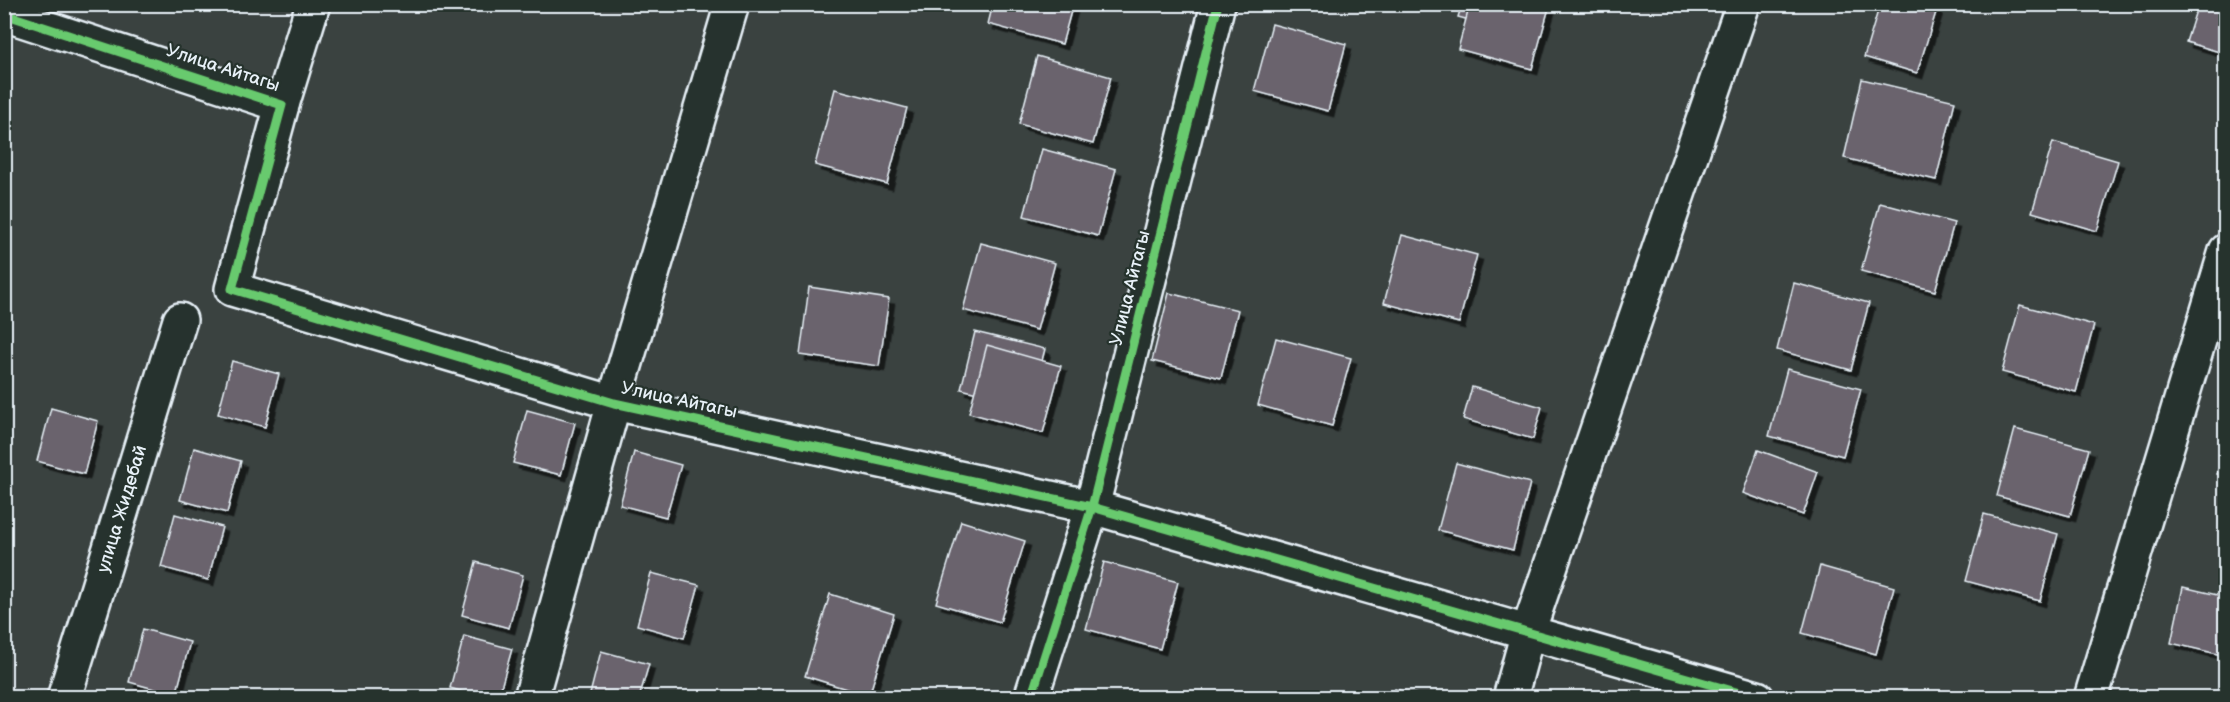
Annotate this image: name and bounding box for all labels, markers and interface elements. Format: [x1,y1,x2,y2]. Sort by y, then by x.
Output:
street label: Улица Айтагы [164,40,282,96]
street label: Улица Айтагы [1106,228,1154,348]
street label: Улица Айтагы [619,377,739,423]
street label: улица Жидебай [93,443,151,575]

